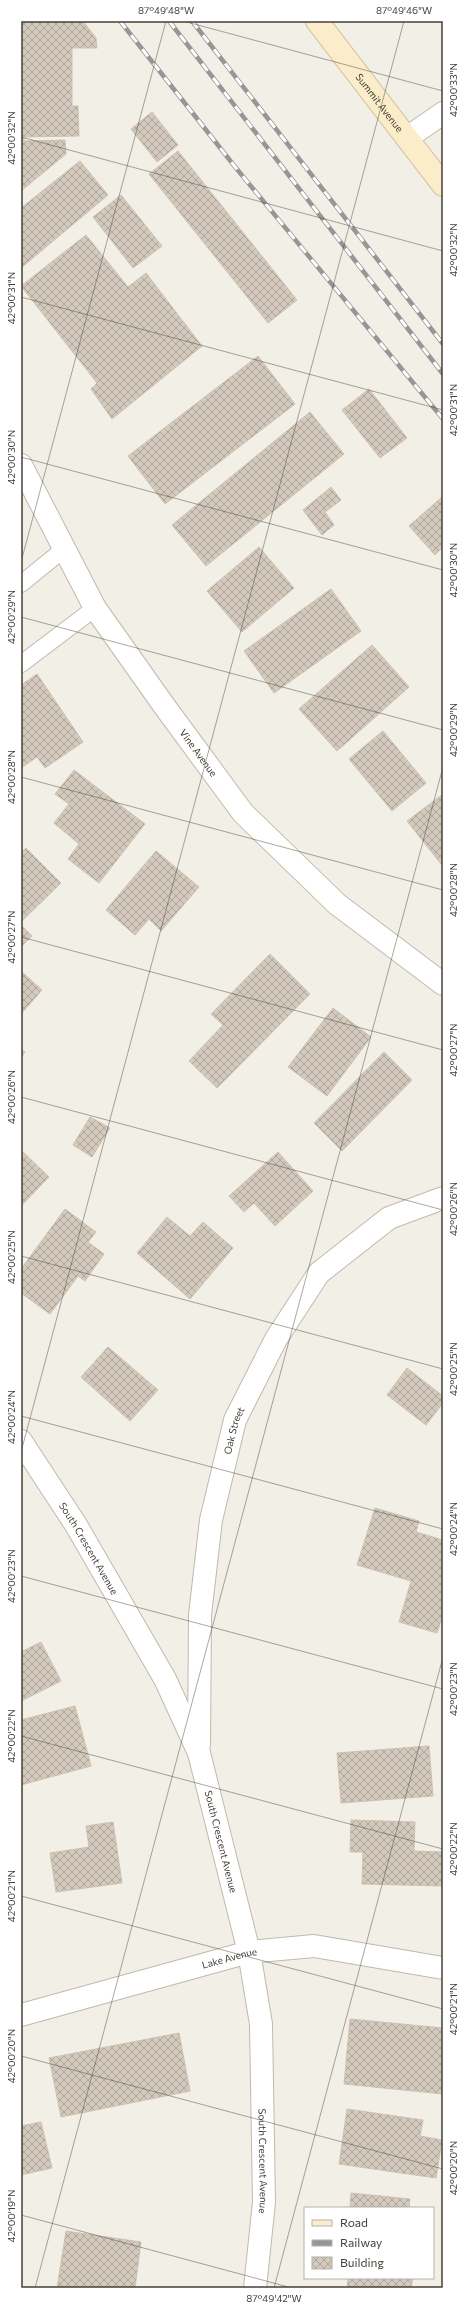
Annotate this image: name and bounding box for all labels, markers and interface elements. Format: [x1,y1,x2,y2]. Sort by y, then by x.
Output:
text: 87°49'48"W [138,4,194,16]
text: 87°49'46"W [376,4,432,16]
text: 42°00'33"N [447,63,459,117]
street label: Summit Avenue [353,71,406,134]
text: 42°00'32"N [5,111,17,165]
text: 42°00'32"N [447,223,459,277]
text: 42°00'31"N [5,272,17,324]
text: 42°00'31"N [447,384,459,436]
text: 42°00'30"N [5,430,17,484]
text: 42°00'30"N [447,543,459,597]
text: 42°00'29"N [5,590,17,644]
text: 42°00'29"N [447,703,459,757]
street label: Vine Avenue [177,727,220,779]
text: 42°00'28"N [5,750,17,804]
text: 42°00'28"N [447,863,459,917]
text: 42°00'27"N [5,910,17,964]
text: 42°00'27"N [447,1023,459,1077]
text: 42°00'26"N [5,1070,17,1124]
text: 42°00'26"N [447,1182,459,1236]
text: 42°00'25"N [5,1230,17,1284]
text: 42°00'25"N [447,1342,459,1396]
text: 42°00'24"N [5,1390,17,1444]
street label: Oak Street [221,1405,247,1455]
street label: South Crescent Avenue [57,1500,121,1597]
text: 42°00'24"N [447,1502,459,1556]
text: 42°00'23"N [5,1549,17,1603]
text: 42°00'23"N [447,1662,459,1716]
text: 42°00'22"N [5,1709,17,1763]
street label: South Crescent Avenue [203,1789,240,1894]
text: 42°00'22"N [447,1822,459,1876]
text: 42°00'21"N [5,1870,17,1922]
street label: Lake Avenue [200,1945,257,1971]
text: 42°00'21"N [447,1983,459,2035]
text: 42°00'20"N [5,2029,17,2083]
street label: South Crescent Avenue [256,2108,270,2214]
text: 42°00'20"N [447,2141,459,2195]
text: 42°00'19"N [5,2190,17,2242]
legend [304,2207,434,2279]
text: Road [340,2215,368,2229]
text: Railway [340,2235,382,2249]
text: Building [340,2255,384,2269]
text: 87°49'42"W [246,2292,302,2304]

